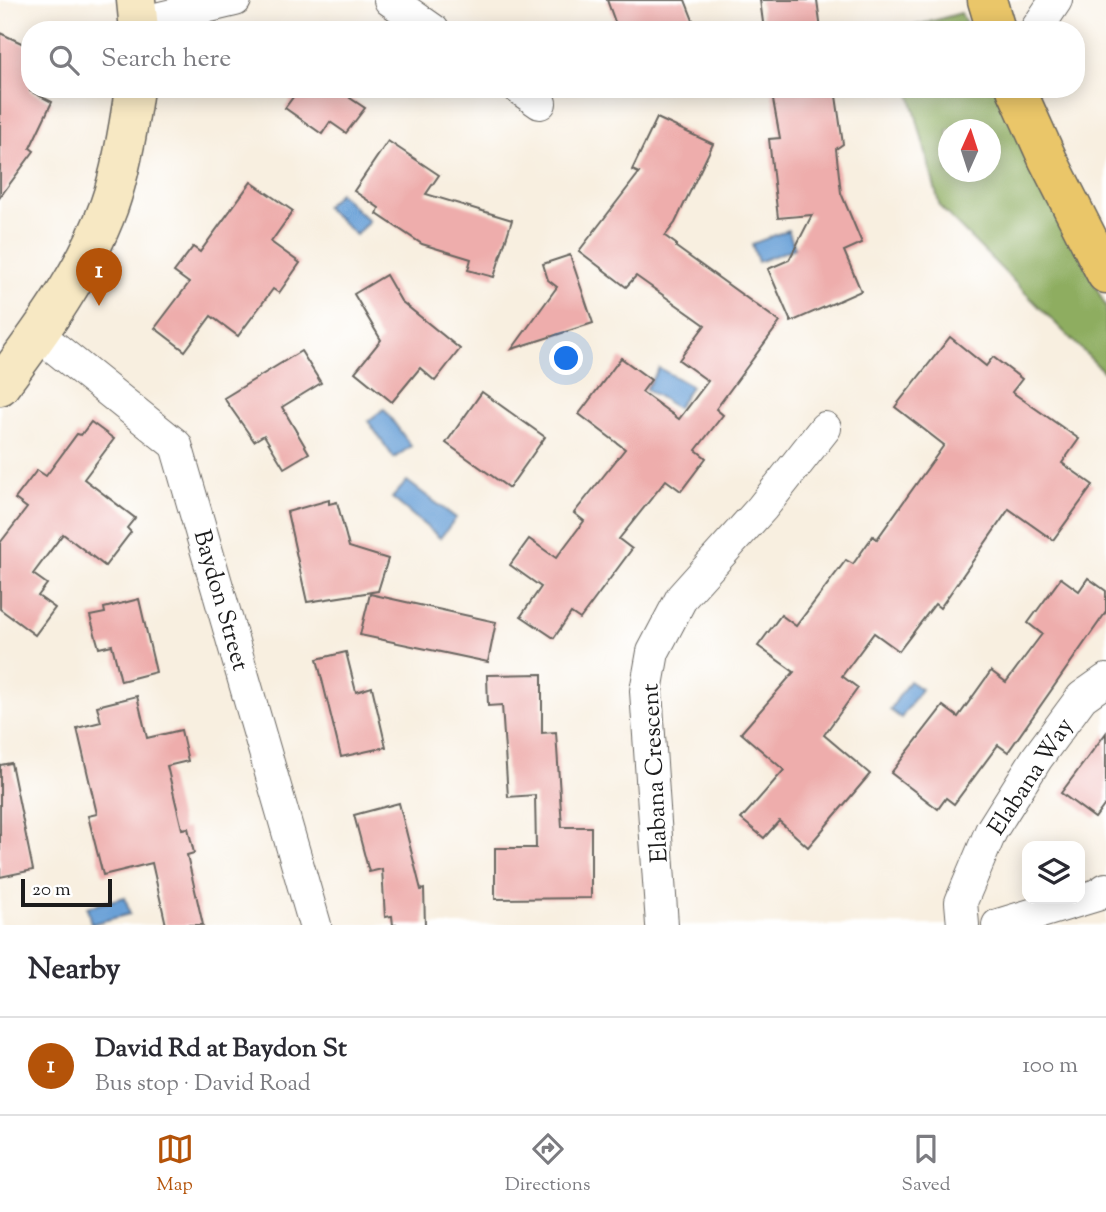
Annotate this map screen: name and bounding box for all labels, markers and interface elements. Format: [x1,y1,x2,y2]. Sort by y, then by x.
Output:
search box [21,21,1085,98]
icon: search [45,41,83,79]
text: Search here [101,41,231,78]
north arrow [938,119,1001,182]
pin: 1 [76,248,122,306]
your location [549,341,583,375]
street label: Baydon Street [184,526,256,675]
street label: Elabana Crescent [634,682,678,863]
street label: Elabana Way [981,711,1083,843]
map controls [1022,841,1085,904]
button: layers [1022,841,1085,904]
scale bar [21,876,112,908]
text: 20 m [32,877,71,904]
text: Nearby [28,949,120,992]
text: David Rd at Baydon St [95,1031,347,1068]
text: 1 [47,1050,55,1083]
text: 100 m [1022,1050,1078,1083]
text: Bus stop · David Road [95,1068,311,1101]
tab: Map [156,1130,194,1199]
tab: Directions [505,1130,590,1199]
tab: Saved [902,1130,950,1199]

